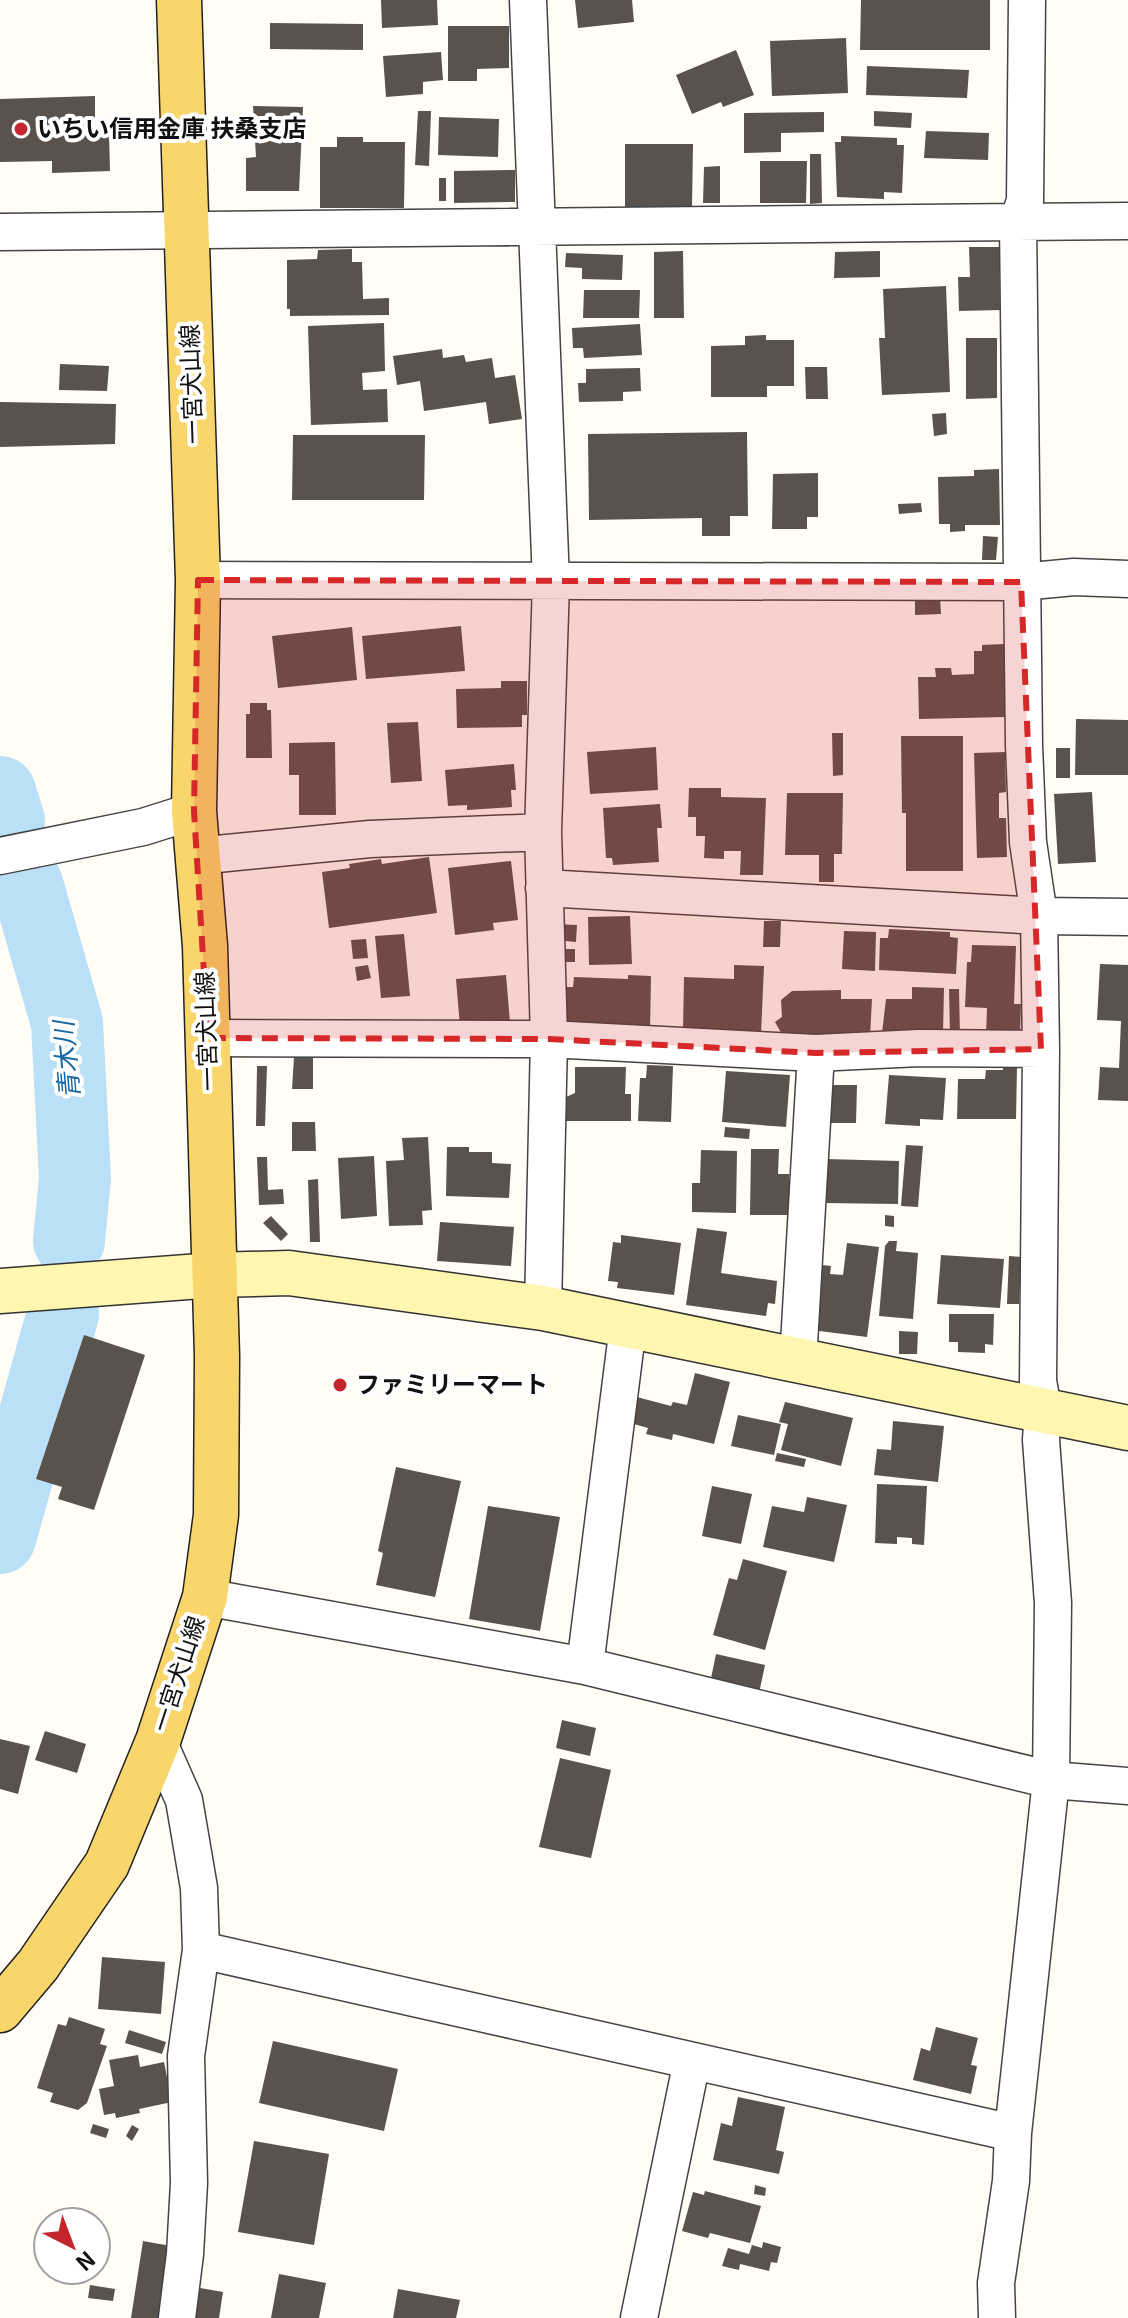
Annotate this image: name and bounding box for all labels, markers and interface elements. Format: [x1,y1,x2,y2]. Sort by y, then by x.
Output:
place label: いちい信用金庫 扶桑支店 [37,109,306,144]
marker: いちい信用金庫 扶桑支店 [12,120,30,138]
street label: 一宮犬山線 [170,324,209,445]
street label: 一宮犬山線 [185,971,224,1092]
water label: 青木川 [42,1017,86,1101]
place label: ファミリーマート [356,1365,548,1400]
marker: ファミリーマート [331,1376,349,1394]
street label: 一宮犬山線 [141,1611,212,1736]
north arrow [32,2206,112,2286]
text: N [70,2245,104,2280]

